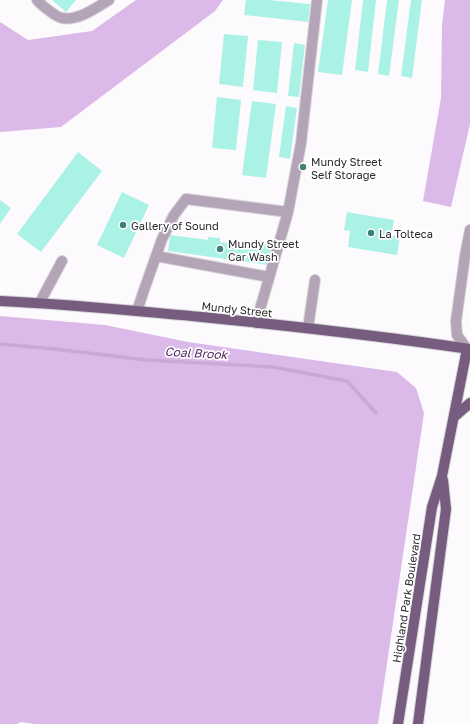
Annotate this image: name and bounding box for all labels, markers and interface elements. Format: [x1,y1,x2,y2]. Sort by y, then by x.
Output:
place label: Mundy Street Self Storage [311,155,382,181]
marker: Mundy Street Self Storage [298,162,308,172]
place label: Gallery of Sound [131,219,219,232]
marker: Gallery of Sound [118,220,128,230]
place label: La Tolteca [379,227,433,240]
marker: La Tolteca [366,228,376,238]
place label: Mundy Street Car Wash [228,237,299,263]
marker: Mundy Street Car Wash [215,244,225,254]
street label: Mundy Street [201,299,273,319]
water label: Coal Brook [164,344,229,362]
street label: Highland Park Boulevard [389,532,423,664]

